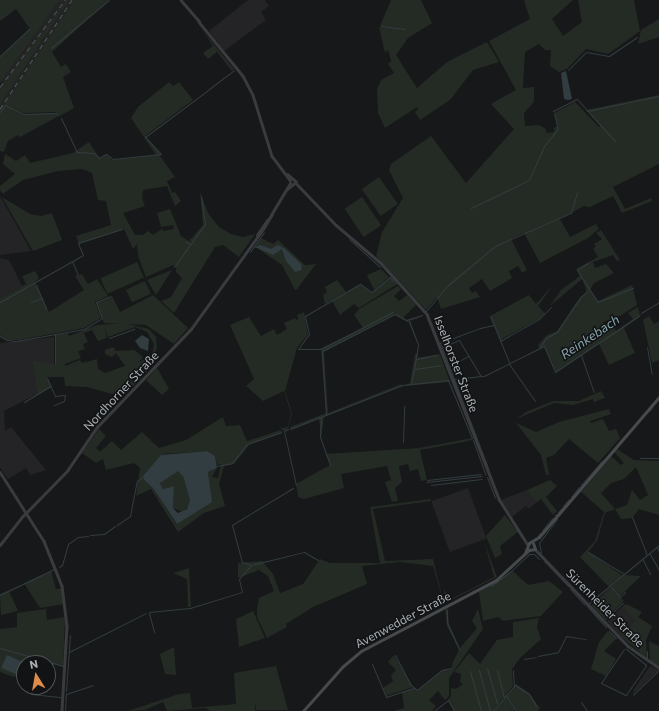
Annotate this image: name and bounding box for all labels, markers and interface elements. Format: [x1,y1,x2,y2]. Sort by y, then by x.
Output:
water label: Reinkebach [557,312,623,362]
street label: Isselhorster Straße [431,314,481,414]
street label: Nordhorner Straße [81,348,161,434]
street label: Sürenheider Straße [563,566,647,650]
street label: Avenwedder Straße [353,589,453,651]
north arrow [16,655,56,695]
text: N [29,657,39,671]

